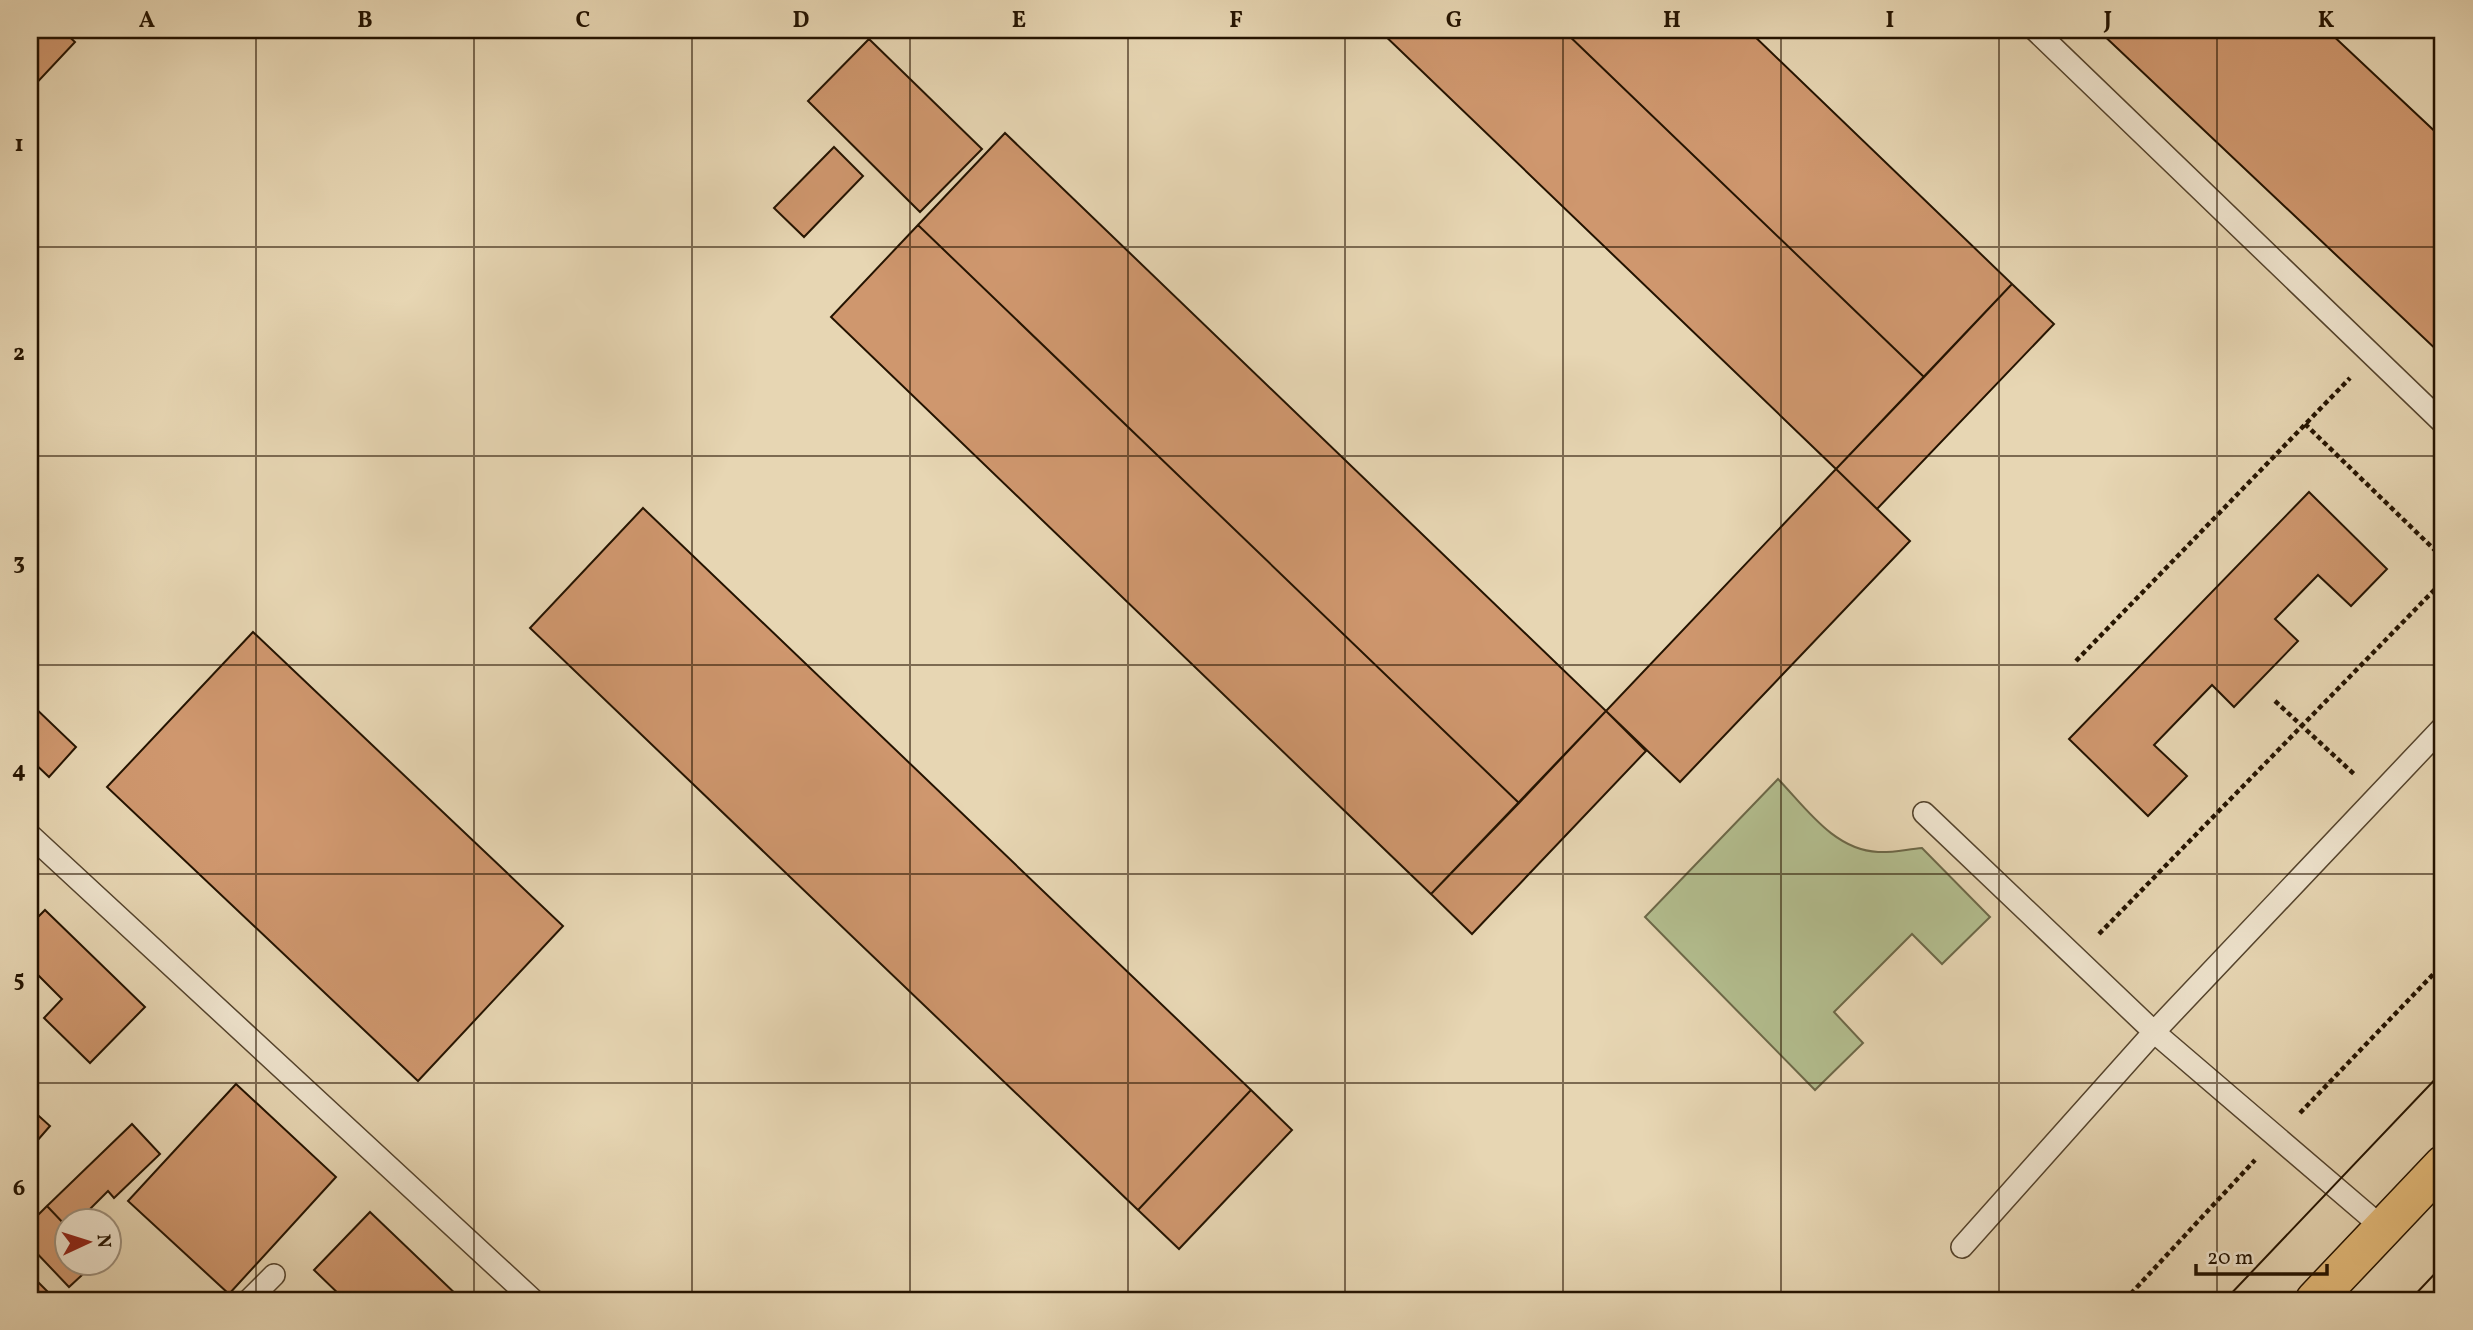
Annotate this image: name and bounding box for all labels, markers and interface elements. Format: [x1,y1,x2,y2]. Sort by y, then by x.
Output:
text: A [139,5,155,37]
text: B [357,5,373,37]
text: C [576,5,590,37]
text: D [793,5,810,37]
text: E [1012,5,1026,37]
text: F [1229,5,1243,37]
text: G [1446,5,1462,37]
text: H [1663,5,1681,37]
text: I [1886,5,1894,37]
text: J [2103,5,2112,37]
text: K [2318,5,2335,37]
text: 1 [14,129,24,161]
text: 2 [13,338,25,370]
text: 3 [13,547,25,579]
text: 4 [12,755,26,787]
text: 5 [13,964,25,996]
text: 6 [13,1173,25,1205]
north arrow [52,1208,122,1278]
scale bar [2196,1232,2328,1276]
text: N [90,1233,116,1249]
text: 20 m [2207,1244,2253,1273]

